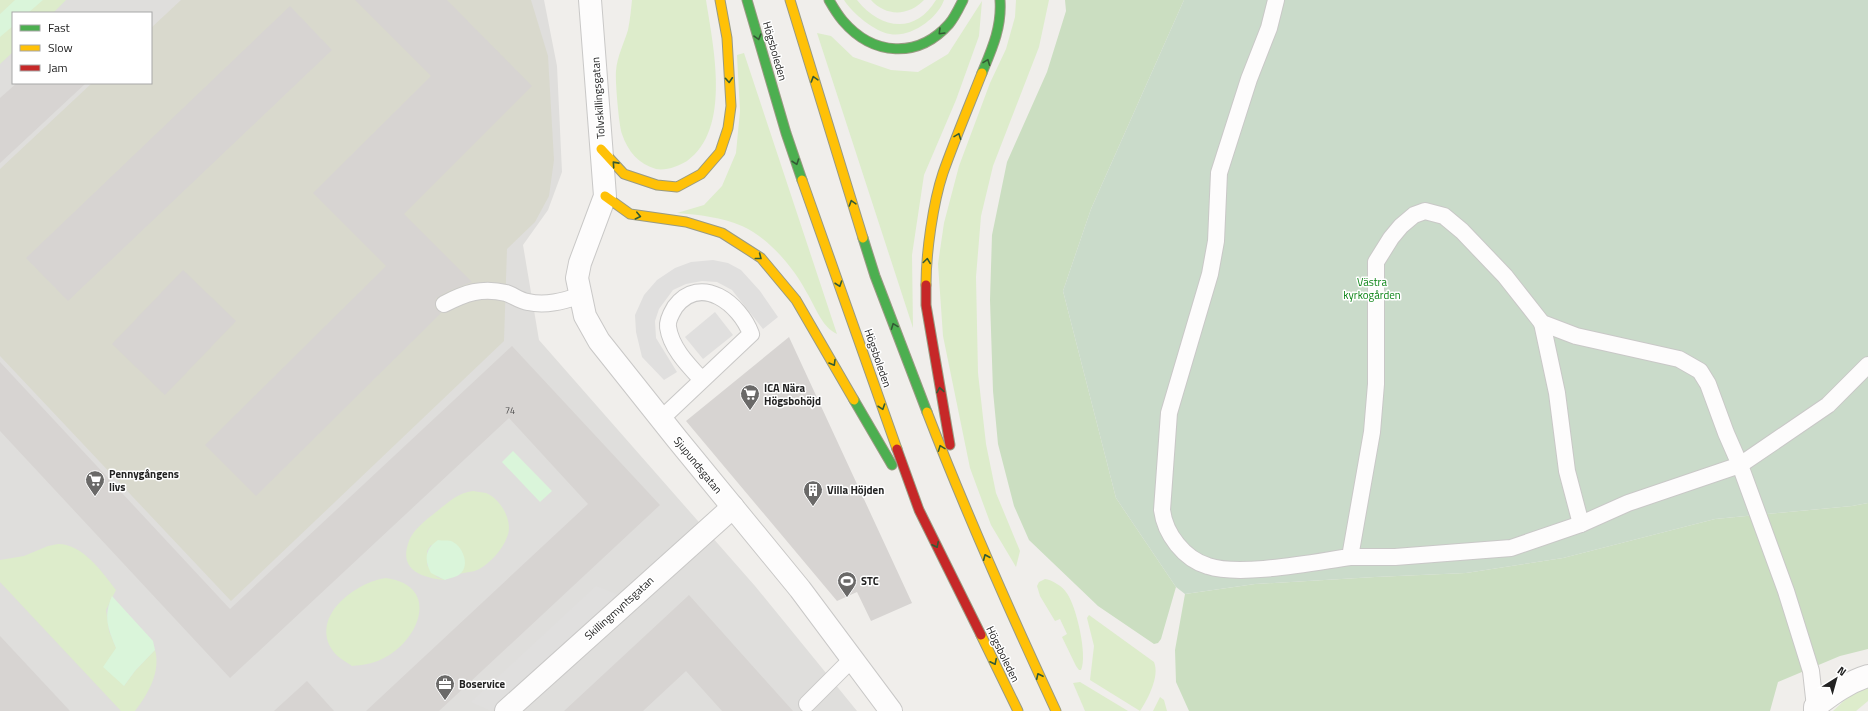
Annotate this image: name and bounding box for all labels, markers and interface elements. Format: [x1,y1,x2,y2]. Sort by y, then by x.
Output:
legend [12,12,152,84]
text: Fast [48,18,71,37]
street label: Högsboleden [759,20,791,83]
one-way arrow [938,27,945,35]
one-way arrow [753,34,762,41]
text: Slow [48,38,73,57]
street label: Tolvskillingsgatan [587,57,609,139]
text: Jam [48,58,68,77]
one-way arrow [982,59,990,66]
one-way arrow [810,76,819,83]
one-way arrow [725,77,734,83]
one-way arrow [954,132,962,139]
one-way arrow [792,158,800,165]
one-way arrow [613,161,620,169]
one-way arrow [849,200,857,207]
one-way arrow [635,211,641,219]
one-way arrow [754,252,761,259]
one-way arrow [922,258,931,264]
park label: Västra kyrkogården [1343,274,1401,303]
one-way arrow [835,281,843,288]
one-way arrow [891,323,899,330]
street label: Högsboleden [861,327,896,389]
one-way arrow [828,359,835,366]
place label: ICA Nära Högsbohöjd [764,380,821,409]
supermarket icon: ICA Nära Högsbohöjd [739,383,761,411]
one-way arrow [937,387,945,393]
one-way arrow [878,403,886,410]
house number: 74 [505,404,515,417]
street label: Sjupundsgatan [670,433,726,497]
one-way arrow [938,444,946,452]
place label: Pennygångens livs [109,466,179,495]
supermarket icon: Pennygångens livs [84,469,106,497]
building icon: Villa Höjden [802,479,824,507]
place label: Villa Höjden [827,482,884,498]
one-way arrow [931,541,939,549]
one-way arrow [983,554,991,562]
sports icon: STC [836,570,858,598]
street label: Skillingmyntsgatan [581,572,657,644]
place label: STC [861,573,879,589]
street label: Högsboleden [982,623,1024,685]
one-way arrow [989,658,996,665]
north arrow [1816,659,1856,699]
text: N [1834,662,1850,680]
one-way arrow [1036,672,1044,680]
office icon: Boservice [434,673,456,701]
place label: Boservice [459,676,506,692]

